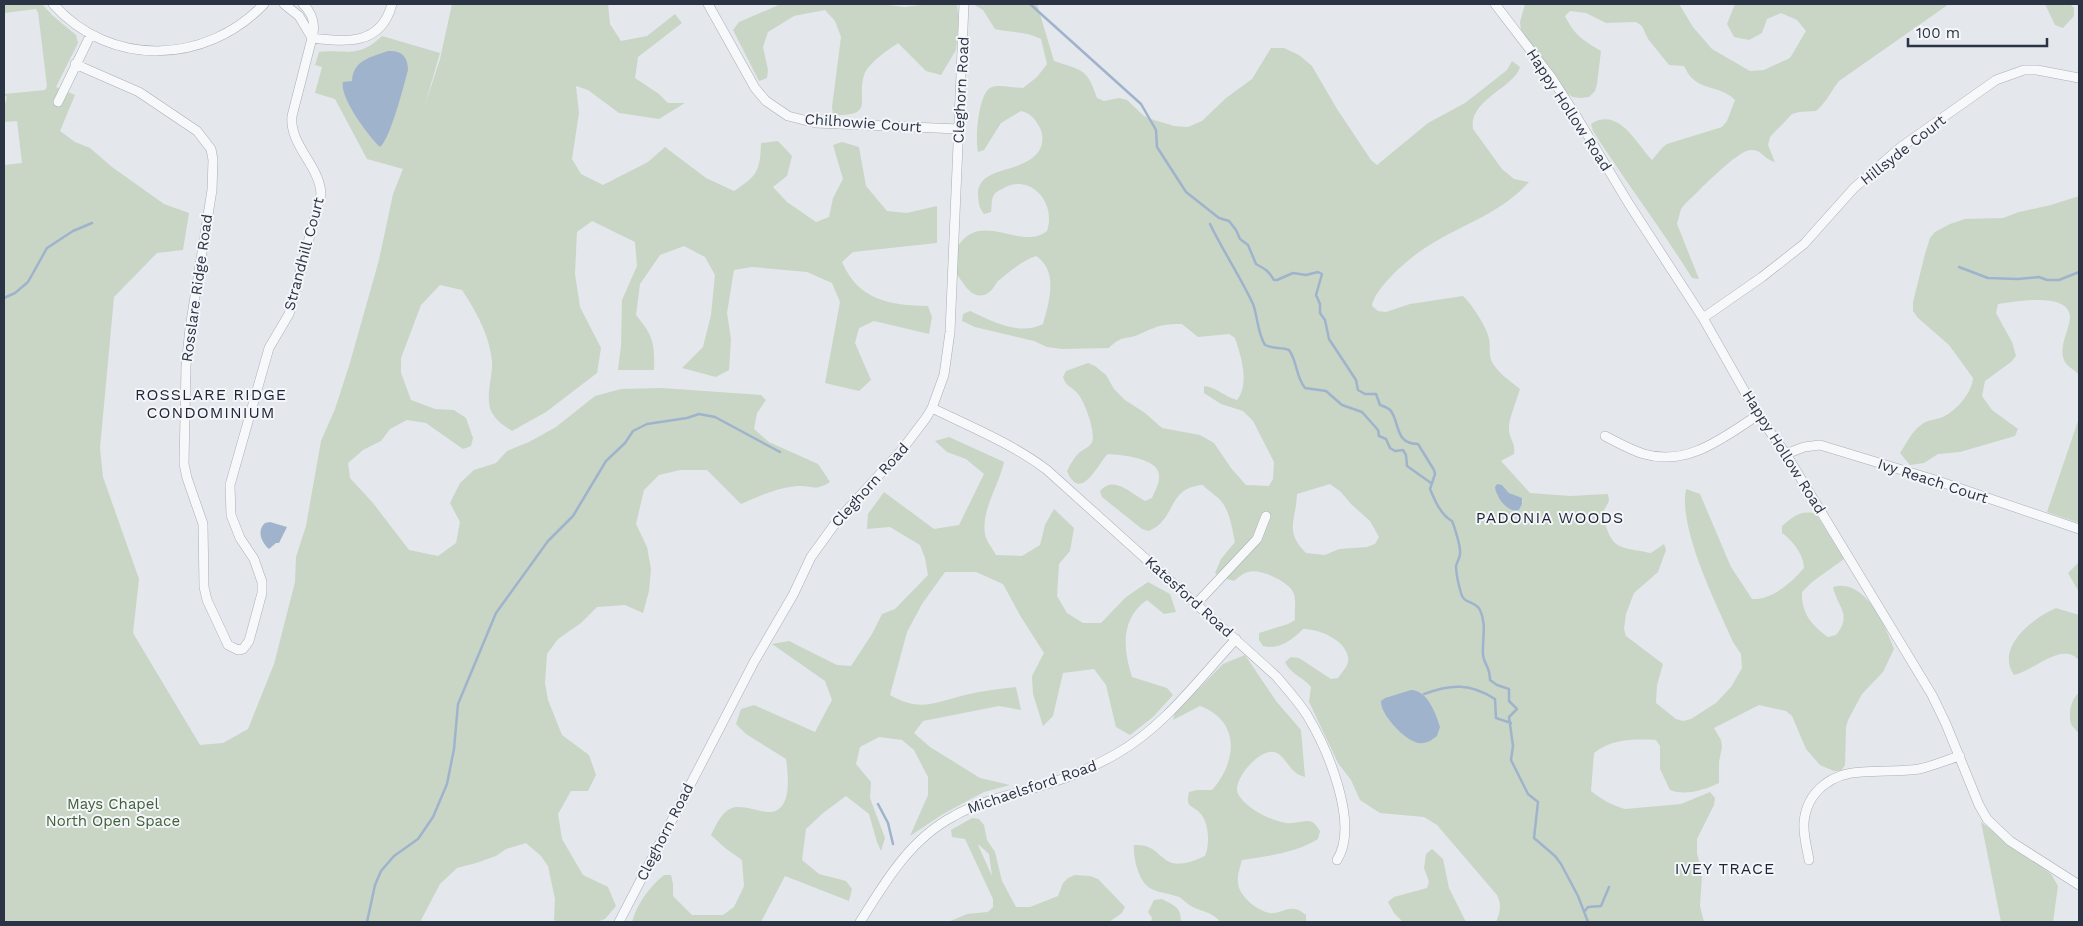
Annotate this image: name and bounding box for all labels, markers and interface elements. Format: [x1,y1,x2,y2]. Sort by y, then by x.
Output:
scale bar [1908,15,2047,47]
text: 100 m [1916,24,1960,42]
street label: Cleghorn Road [949,36,973,144]
street label: Happy Hollow Road [1523,45,1615,175]
street label: Chilhowie Court [804,110,923,136]
street label: Hillsyde Court [1857,111,1950,189]
street label: Strandhill Court [280,195,328,313]
street label: Rosslare Ridge Road [178,213,216,363]
district label: ROSSLARE RIDGE CONDOMINIUM [135,385,287,422]
street label: Happy Hollow Road [1739,387,1829,517]
street label: Cleghorn Road [828,439,912,531]
street label: Ivy Reach Court [1876,455,1991,508]
district label: PADONIA WOODS [1476,508,1624,527]
street label: Katesford Road [1141,553,1237,641]
street label: Michaelsford Road [965,756,1099,818]
street label: Cleghorn Road [633,780,697,884]
park label: Mays Chapel North Open Space [46,795,180,830]
district label: IVEY TRACE [1675,859,1775,878]

